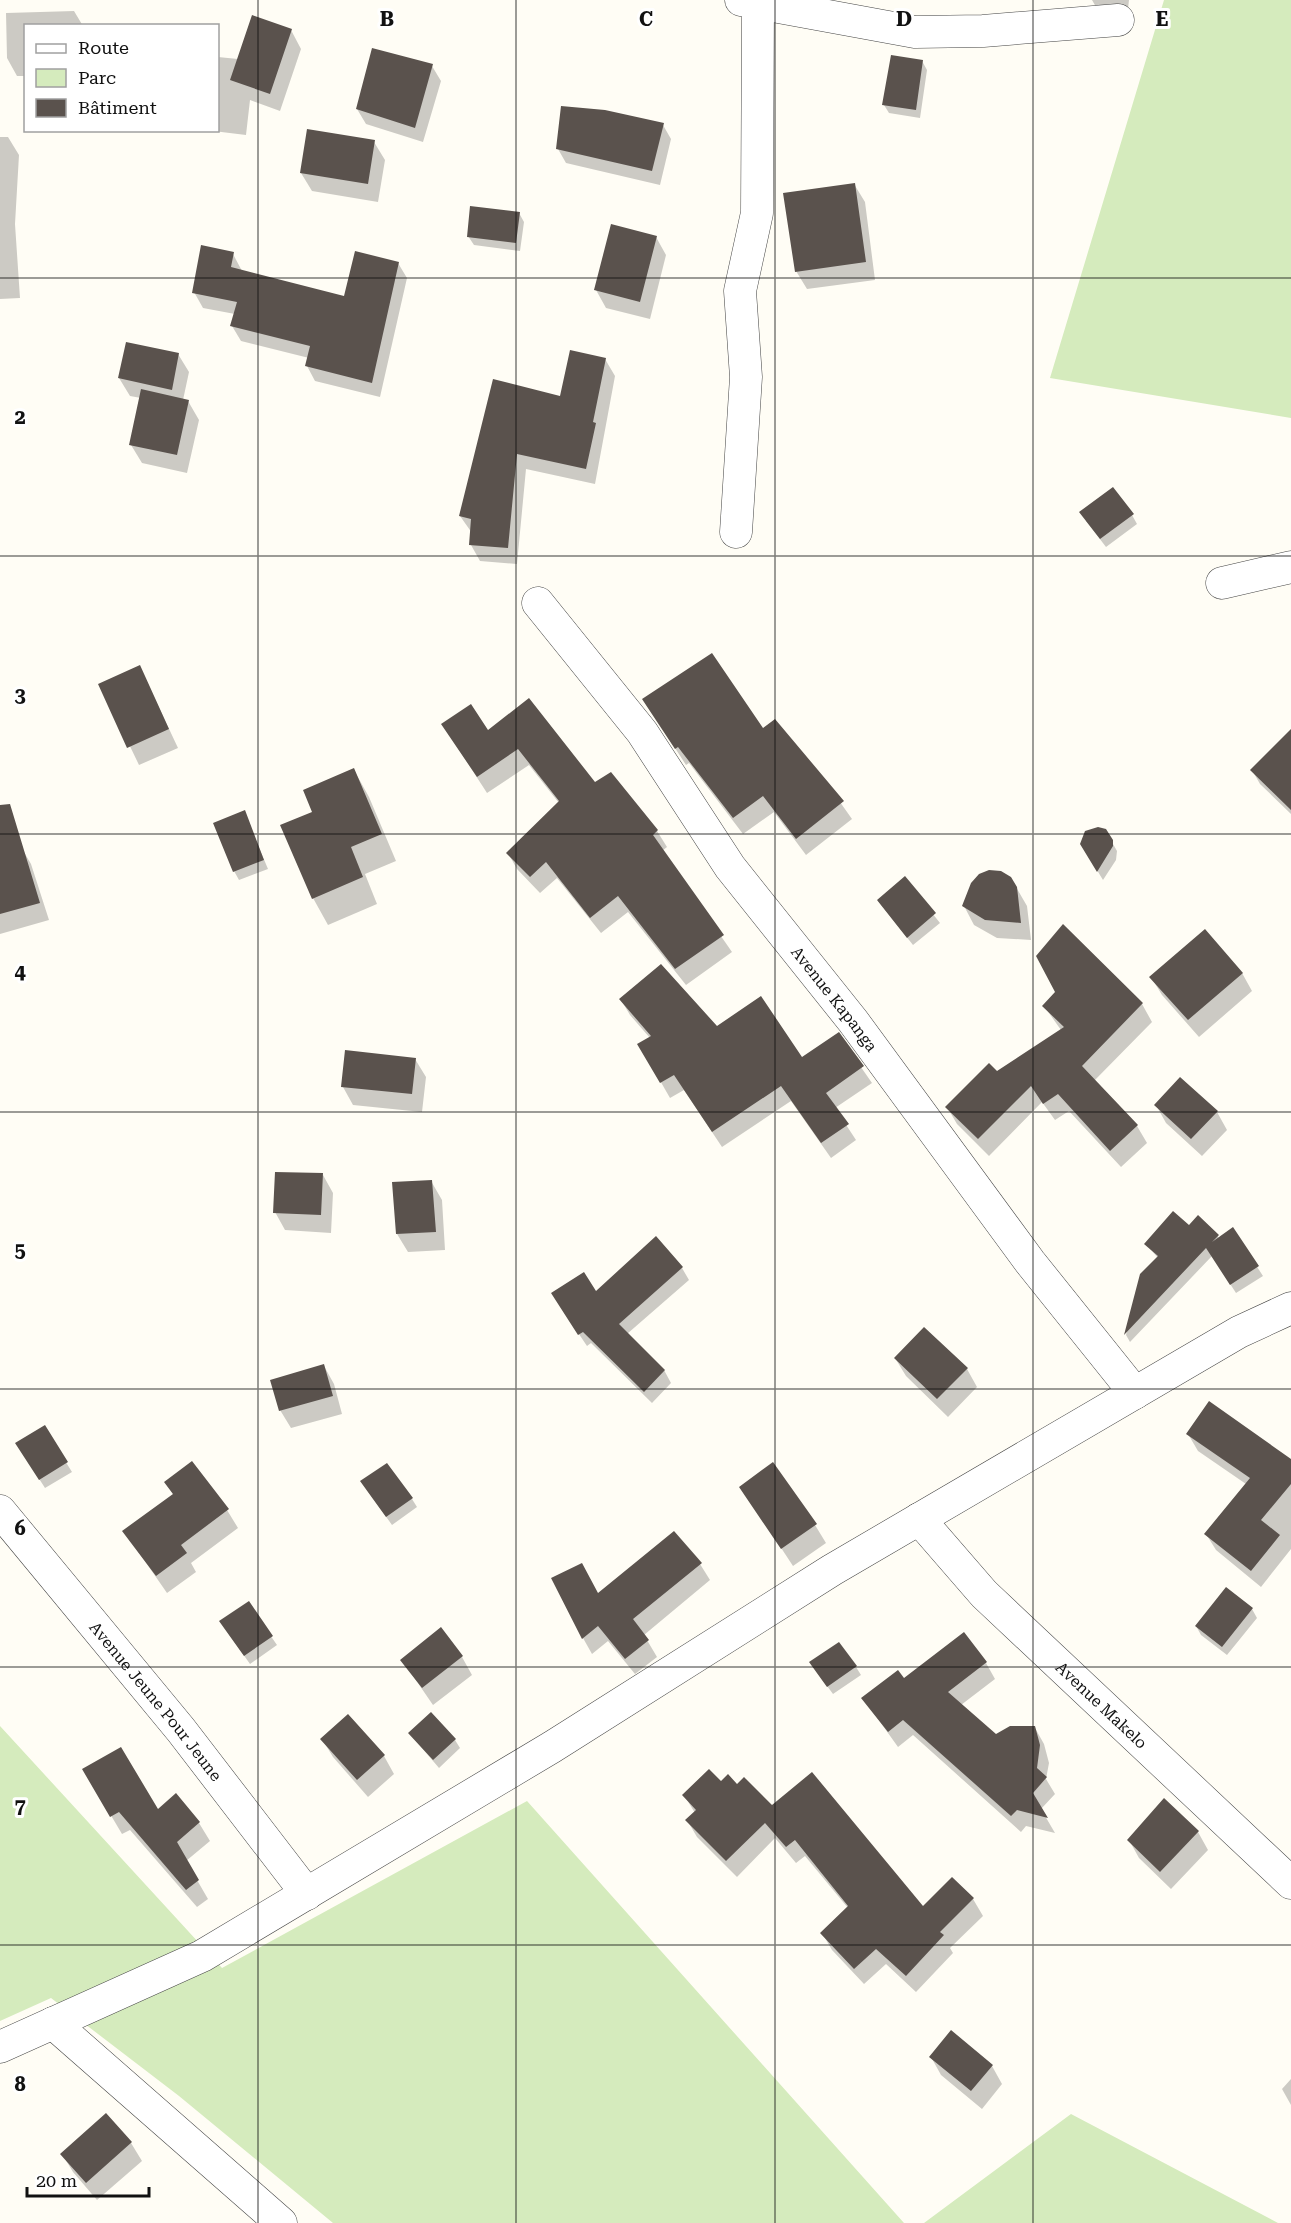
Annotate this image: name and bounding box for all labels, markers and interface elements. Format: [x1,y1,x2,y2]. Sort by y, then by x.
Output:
text: B [380,7,394,31]
text: C [639,7,653,31]
text: D [896,7,912,31]
text: E [1156,7,1169,31]
legend [24,24,219,132]
text: Route [78,37,129,58]
text: Parc [78,67,116,88]
text: Bâtiment [78,97,157,118]
text: 2 [14,405,26,429]
text: 3 [14,683,26,707]
street label: Avenue Kapanga [787,943,881,1056]
text: 4 [14,960,26,984]
text: 5 [14,1238,26,1262]
text: 6 [14,1516,26,1540]
street label: Avenue Jeune Pour Jeune [86,1618,226,1785]
street label: Avenue Makelo [1052,1658,1151,1753]
text: 7 [14,1794,26,1818]
text: 8 [14,2072,26,2096]
scale bar [27,2160,148,2198]
text: 20 m [36,2170,77,2191]

